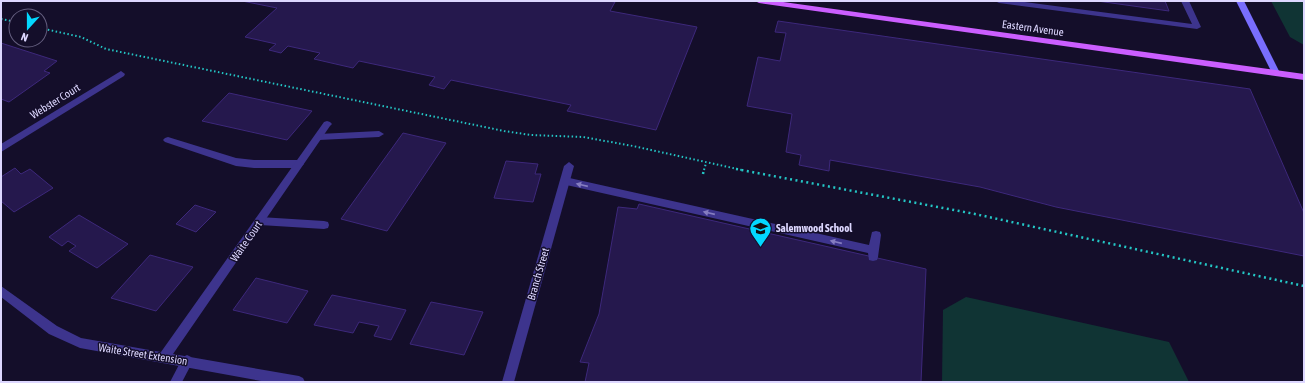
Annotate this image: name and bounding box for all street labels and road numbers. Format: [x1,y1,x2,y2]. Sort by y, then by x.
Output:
street label: Eastern Avenue [1001,18,1065,38]
street label: Webster Court [28,81,82,121]
street label: Waite Court [228,218,264,264]
street label: Branch Street [525,247,551,301]
street label: Waite Street Extension [98,341,188,367]

